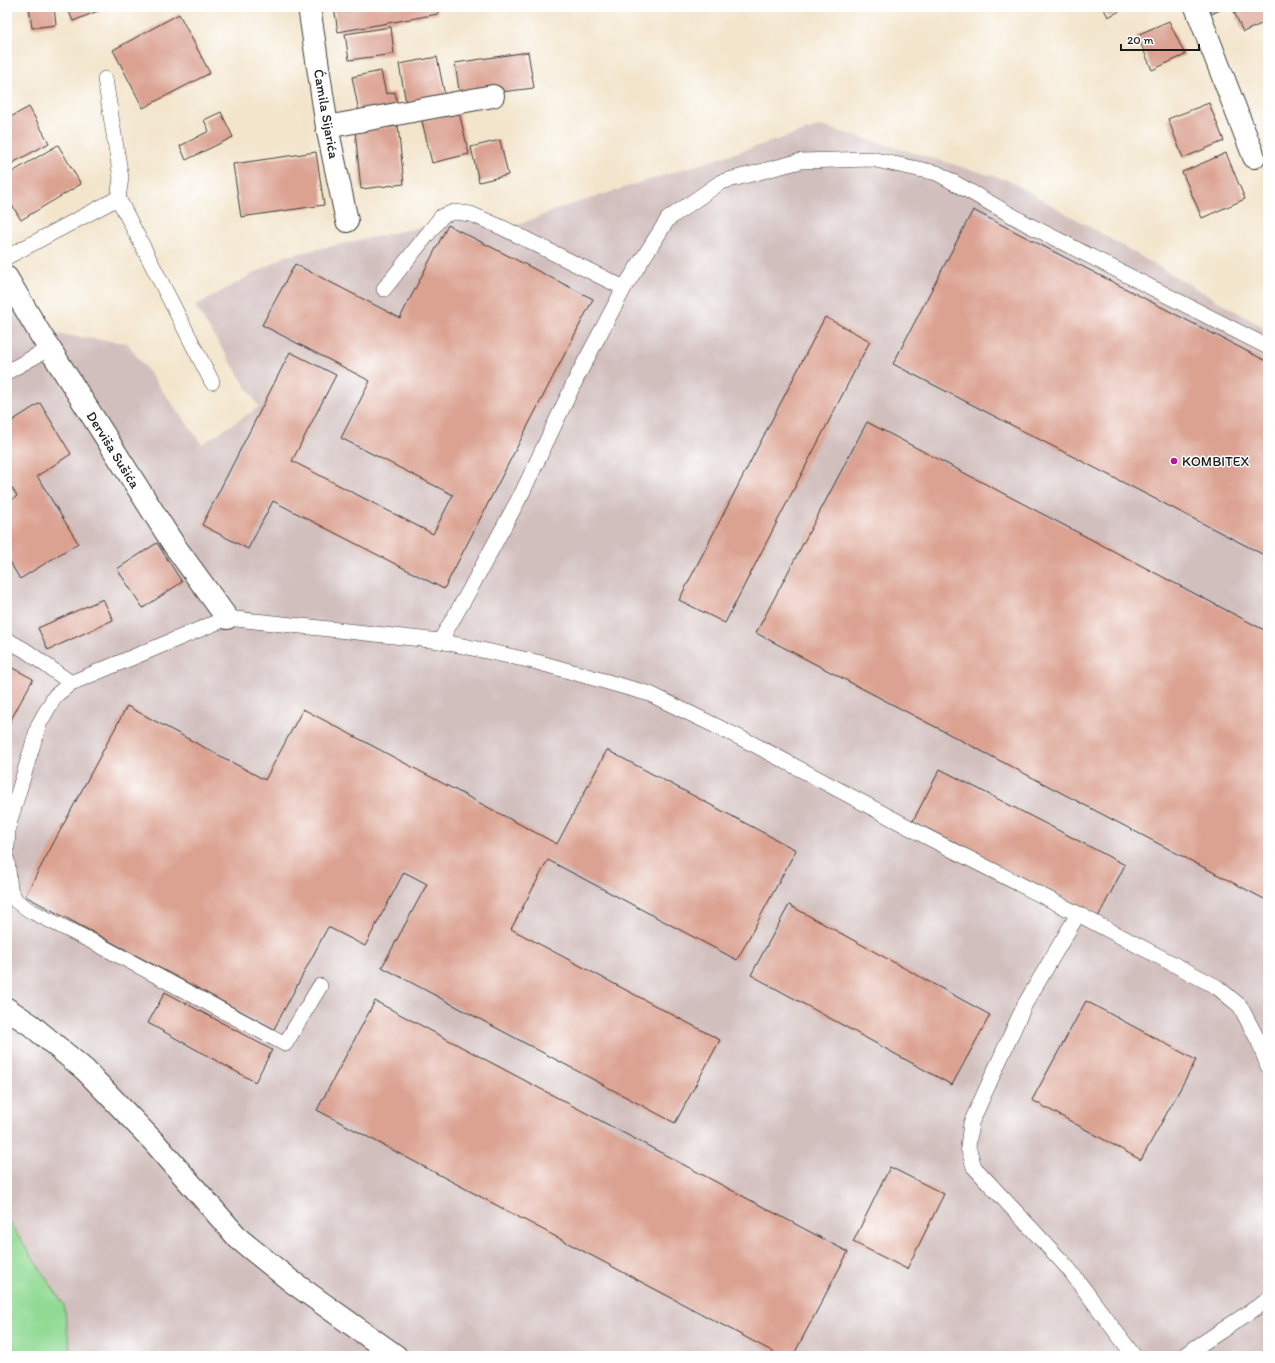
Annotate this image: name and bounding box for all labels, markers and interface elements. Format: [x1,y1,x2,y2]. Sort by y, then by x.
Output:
scale bar [1121,26,1199,52]
text: 20 m [1127,33,1154,47]
street label: Ćamila Sijarića [310,68,342,161]
street label: Derviša Sušića [83,408,144,492]
place label: KOMBITEX [1182,453,1250,470]
marker: KOMBITEX [1169,456,1179,466]

